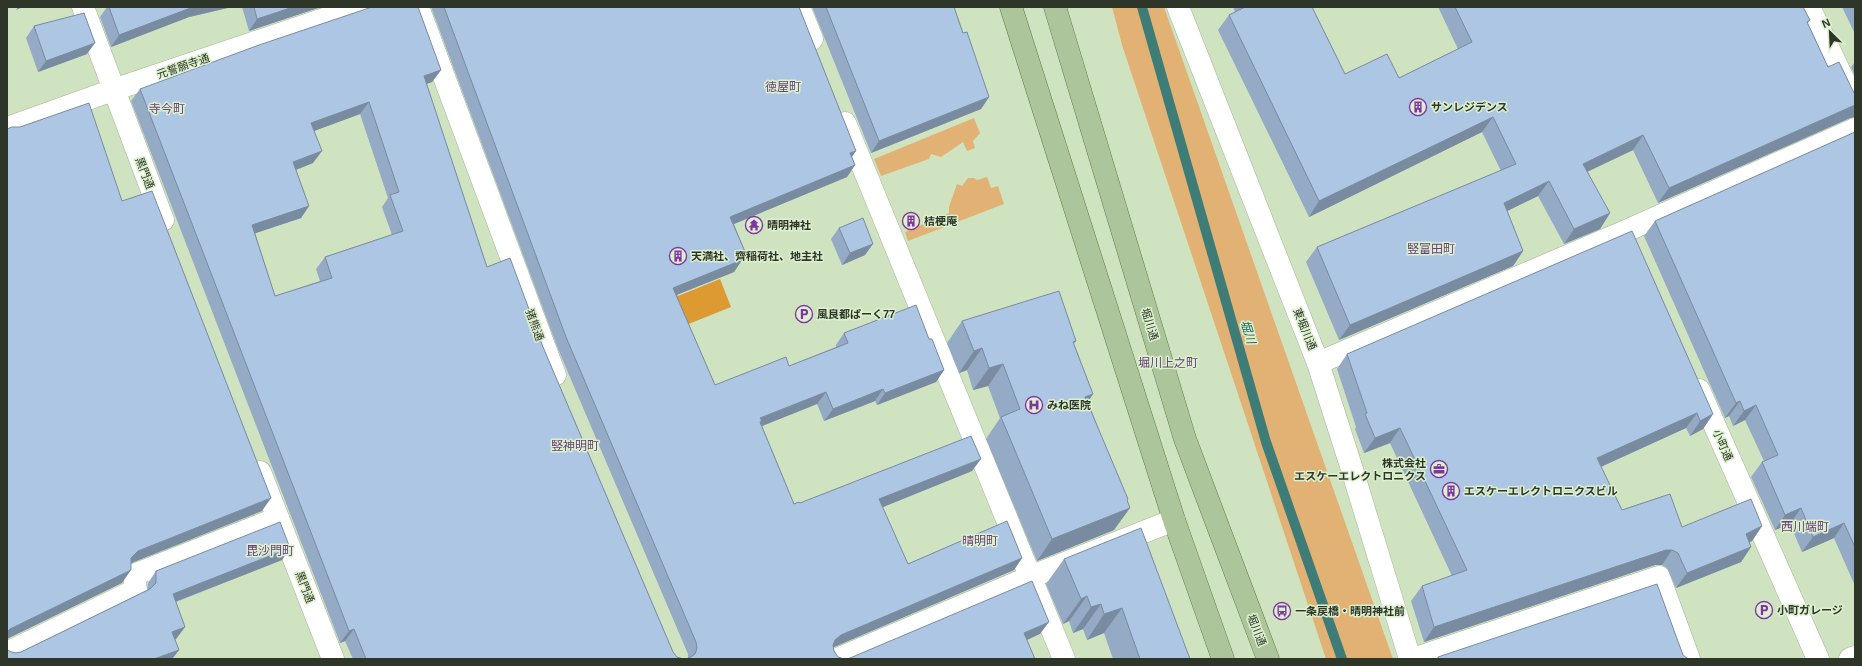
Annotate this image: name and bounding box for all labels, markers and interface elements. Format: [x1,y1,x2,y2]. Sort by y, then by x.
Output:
north arrow [1810,12,1850,52]
text: N [1820,16,1832,30]
street label: 元誓願寺通 [155,51,211,81]
district label: 徳屋町 [765,80,801,94]
building icon: サンレジデンス [1408,97,1428,117]
place label: サンレジデンス [1431,101,1508,113]
district label: 寺今町 [149,102,185,116]
street label: 黒門通 [133,155,157,191]
building icon: 桔梗庵 [901,211,921,231]
temple icon: 晴明神社 [744,215,764,235]
place label: 桔梗庵 [924,215,958,227]
place label: 晴明神社 [767,219,811,231]
district label: 竪富田町 [1407,242,1455,256]
building icon: 天満社、齊稲荷社、地主社 [668,246,688,266]
place label: 天満社、齊稲荷社、地主社 [691,250,823,262]
parking icon: 風良都ぱーく77 [794,304,814,324]
street label: 堀川通 [1139,306,1161,342]
street label: 東堀川通 [1291,306,1319,352]
street label: 猪熊通 [524,307,546,343]
place label: 風良都ぱーく77 [817,308,895,320]
water label: 堀川 [1238,319,1259,347]
district label: 堀川上之町 [1138,356,1198,370]
hospital icon: みね医院 [1024,395,1044,415]
place label: みね医院 [1047,399,1091,411]
street label: 小町通 [1711,427,1735,463]
district label: 竪神明町 [551,439,599,453]
place label: 株式会社 エスケーエレクトロニクス [1294,457,1426,482]
office icon: 株式会社 エスケーエレクトロニクス [1429,459,1449,479]
building icon: エスケーエレクトロニクスビル [1441,481,1461,501]
place label: エスケーエレクトロニクスビル [1464,485,1618,497]
district label: 西川端町 [1781,520,1829,534]
district label: 晴明町 [962,534,998,548]
district label: 毘沙門町 [246,544,294,558]
street label: 黒門通 [293,569,317,605]
parking icon: 小町ガレージ [1754,600,1774,620]
bus stop icon: 一条戻橋・晴明神社前 [1272,601,1292,621]
place label: 小町ガレージ [1777,604,1843,616]
place label: 一条戻橋・晴明神社前 [1295,605,1405,617]
street label: 堀川通 [1245,612,1269,648]

